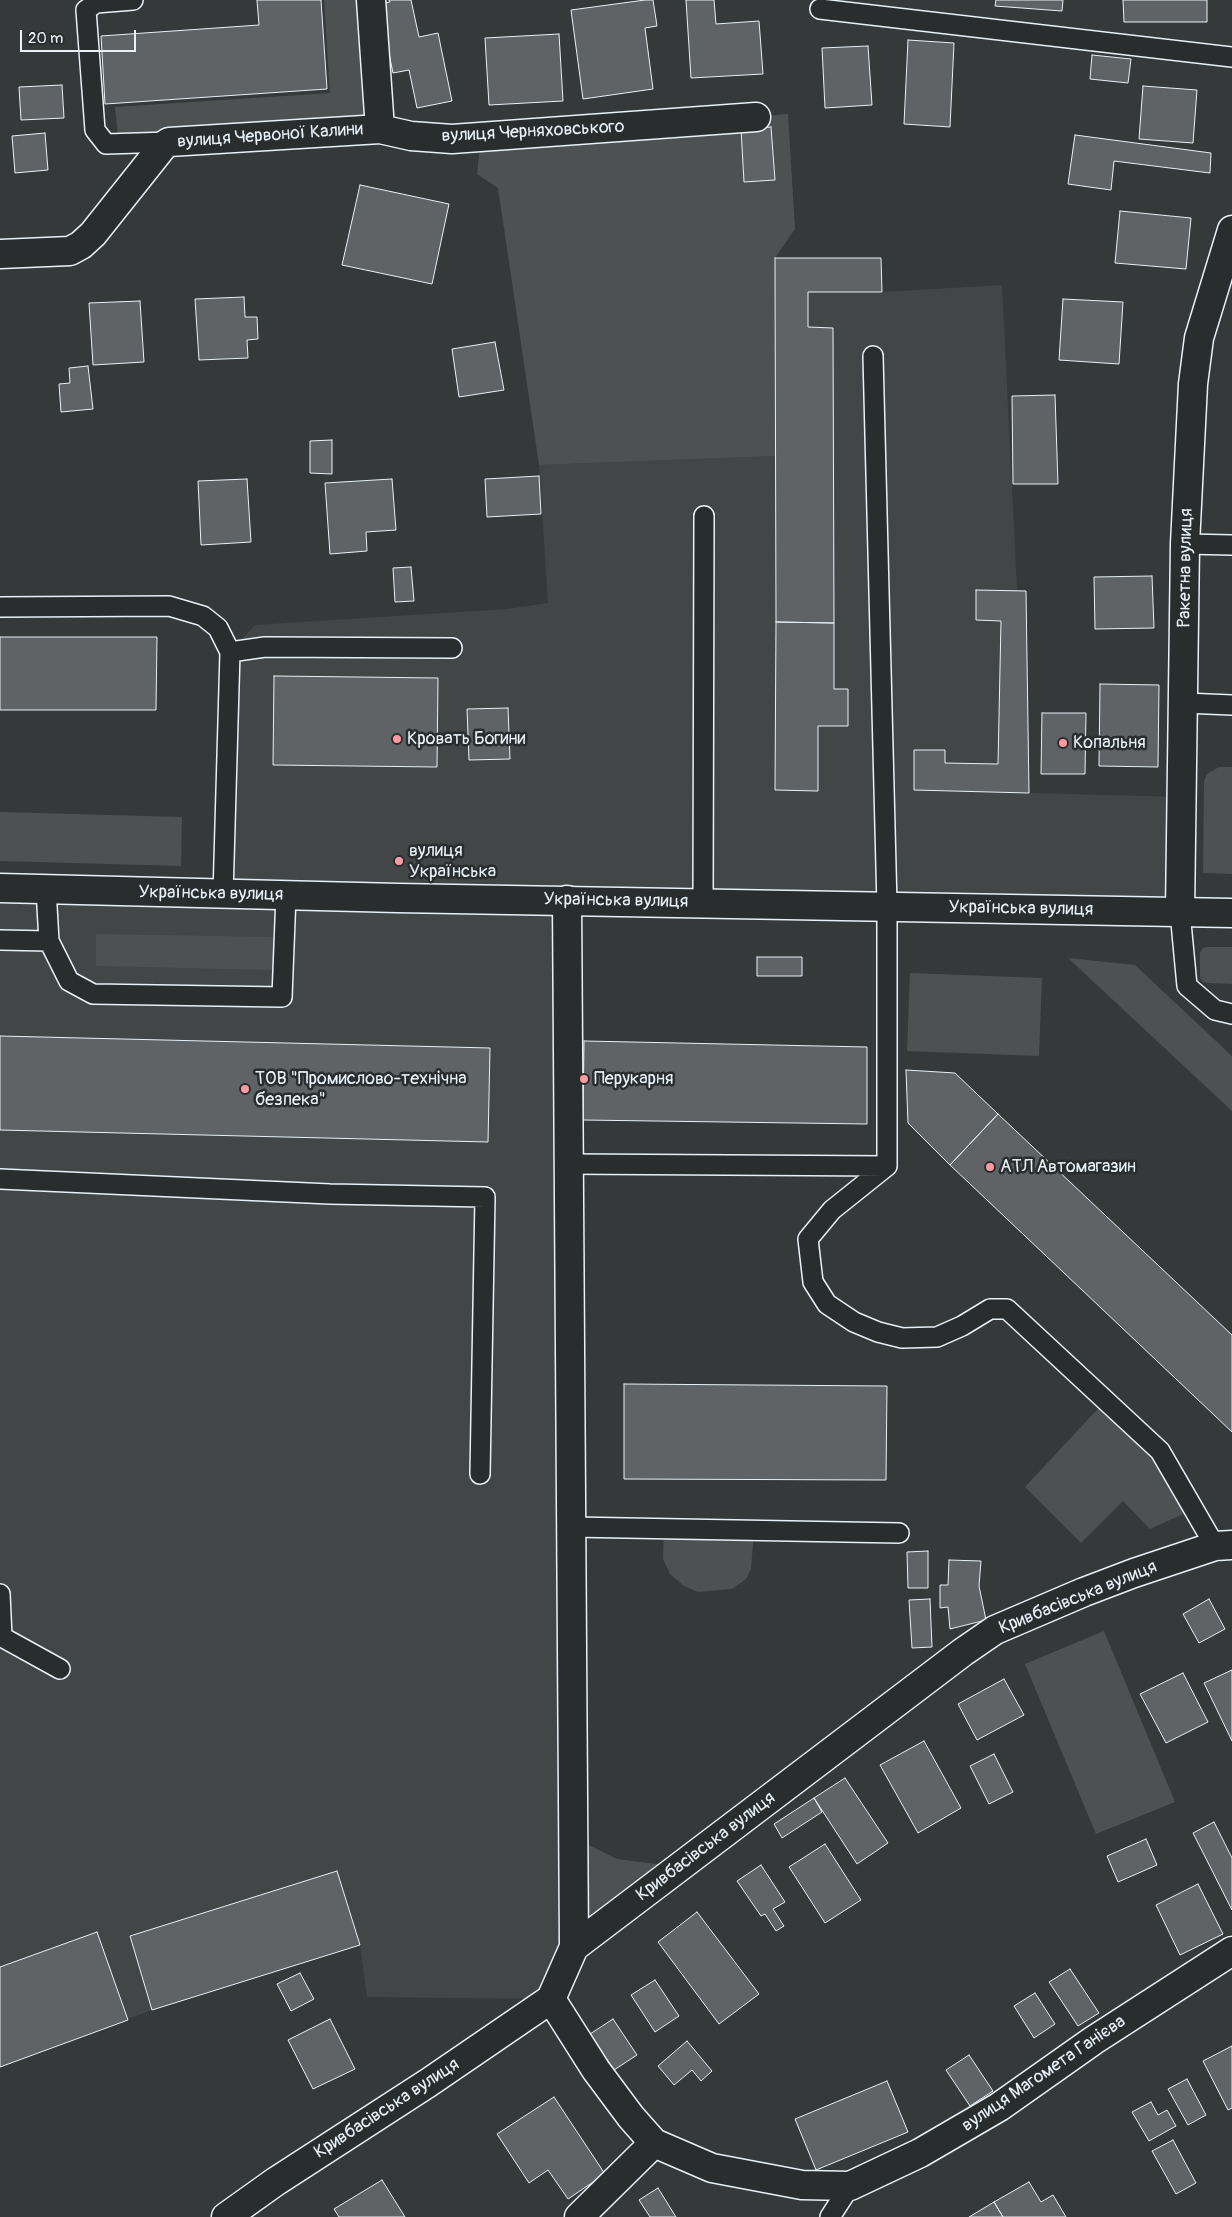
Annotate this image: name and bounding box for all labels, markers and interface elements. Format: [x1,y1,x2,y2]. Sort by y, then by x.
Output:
scale bar [22,20,139,52]
text: 20 m [28,29,63,48]
street label: вулиця Черняховського [441,116,625,148]
street label: вулиця Червоної Калини [176,119,364,153]
street label: Ракетна вулиця [1174,508,1198,628]
place label: Кровать Богини [407,728,526,750]
place label: Копальня [1073,732,1146,754]
marker: Кровать Богини [391,733,403,745]
marker: Копальня [1057,737,1069,749]
place label: вулиця Українська [409,840,496,882]
marker: вулиця Українська [393,855,405,867]
street label: Українська вулиця [138,882,284,906]
street label: Українська вулиця [543,889,689,913]
street label: Українська вулиця [948,897,1094,921]
place label: ТОВ "Промислово-технічна безпека" [255,1068,467,1110]
place label: Перукарня [594,1068,673,1090]
marker: Перукарня [578,1073,590,1085]
marker: ТОВ "Промислово-технічна безпека" [239,1083,251,1095]
place label: АТЛ Автомагазин [1000,1156,1136,1178]
marker: АТЛ Автомагазин [984,1161,996,1173]
street label: Кривбасівська вулиця [996,1556,1160,1640]
street label: Кривбасівська вулиця [632,1788,780,1906]
street label: вулиця Магомета Ганієва [958,2011,1130,2137]
street label: Кривбасівська вулиця [311,2054,463,2164]

